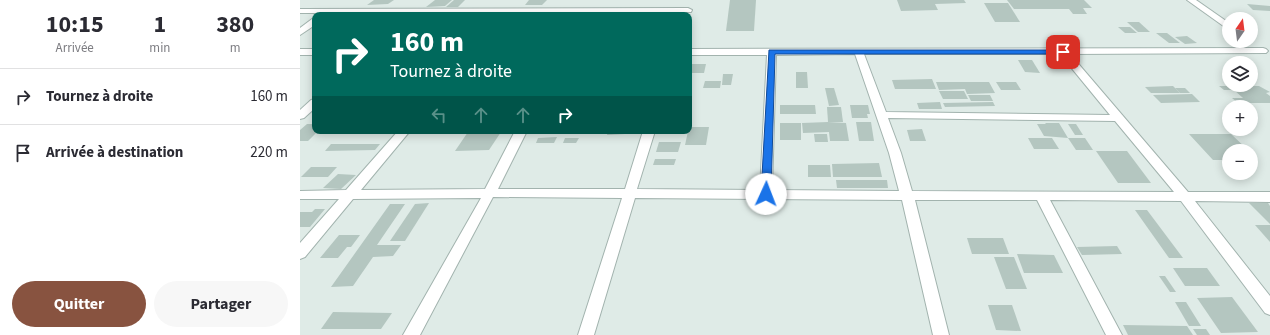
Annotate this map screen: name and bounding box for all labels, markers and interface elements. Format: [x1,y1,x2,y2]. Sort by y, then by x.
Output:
text: 10:15 [46,7,104,42]
text: 1 [154,7,166,42]
text: 380 [216,7,254,42]
north arrow [1222,12,1258,48]
map controls [1222,12,1258,180]
text: 160 m [390,22,464,62]
icon: right [324,28,376,80]
pin [1046,35,1080,69]
text: Arrivée [56,39,94,57]
text: min [149,39,170,57]
text: m [230,39,241,57]
icon: arrive [1052,41,1074,63]
button: layers [1222,56,1258,92]
text: Tournez à droite [390,59,512,84]
icon: right [12,86,34,108]
text: Tournez à droite [46,86,153,107]
text: 160 m [250,86,288,107]
button: + [1222,100,1258,136]
icon: left [428,104,450,126]
icon: ahead [470,104,492,126]
icon: ahead [512,104,534,126]
icon: right [554,104,576,126]
icon: arrive [12,142,34,164]
text: Arrivée à destination [46,142,183,163]
text: 220 m [250,142,288,163]
button: − [1222,144,1258,180]
position arrow [745,173,787,215]
button: Quitter [12,281,146,327]
button: Partager [154,281,288,327]

